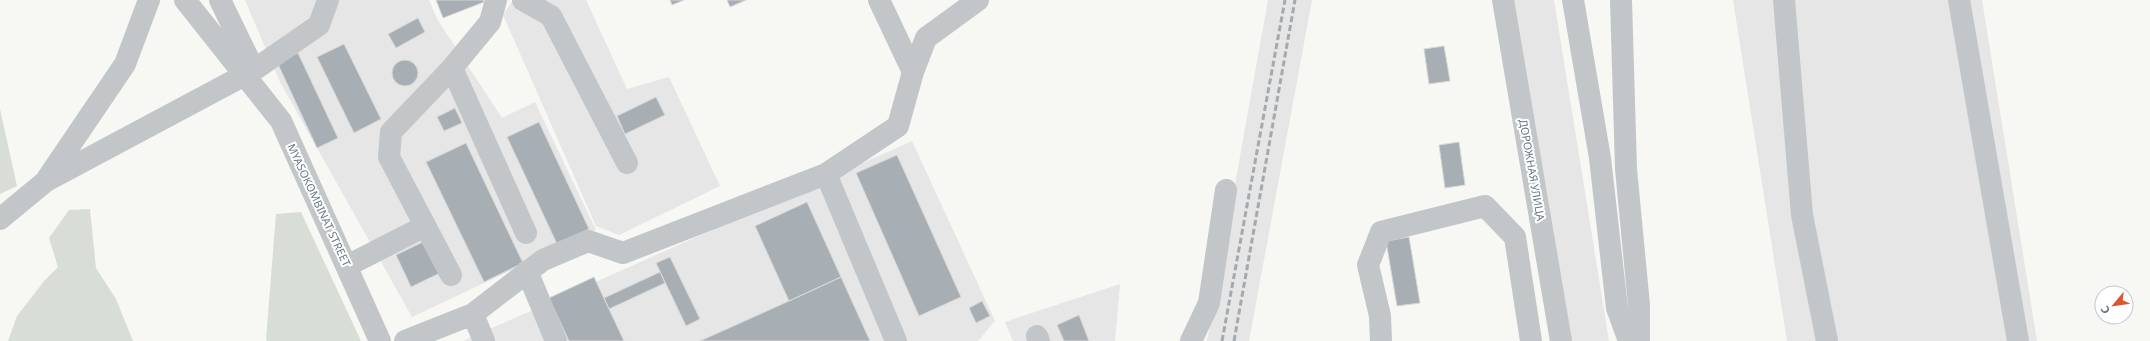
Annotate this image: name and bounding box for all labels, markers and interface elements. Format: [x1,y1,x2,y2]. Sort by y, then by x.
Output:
street label: ДОРОЖНАЯ УЛИЦА [1516,118,1549,223]
street label: MYASOKOMBINAT STREET [284,141,355,269]
north arrow [2094,285,2134,325]
text: С [2097,303,2113,317]

